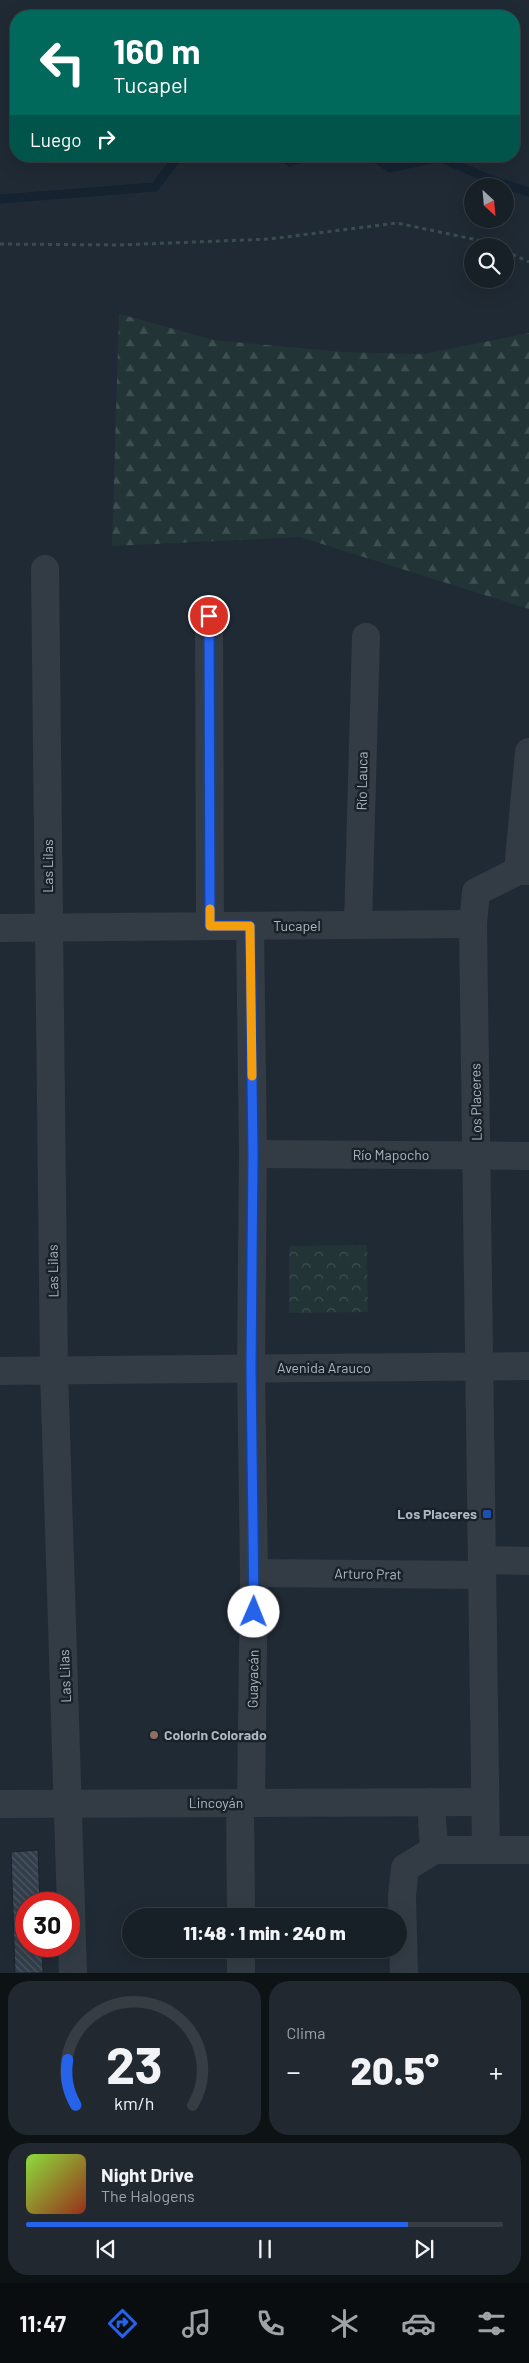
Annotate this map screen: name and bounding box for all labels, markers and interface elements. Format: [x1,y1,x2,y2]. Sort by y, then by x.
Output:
text: 160 m [113,29,200,71]
icon: left [30,30,95,95]
text: Tucapel [113,71,188,97]
icon: right [92,125,120,153]
text: Luego [30,128,82,151]
north arrow [464,178,514,228]
map controls [464,178,514,288]
button: search [464,238,514,288]
pin [188,595,230,637]
icon: arrive [195,602,223,630]
street label: Río Lauca [352,751,371,811]
street label: Las Lilas [39,839,56,893]
street label: Tucapel [273,917,321,934]
street label: Los Placeres [466,1063,485,1141]
street label: Río Mapocho [353,1146,429,1163]
street label: Las Lilas [44,1244,61,1298]
street label: Avenida Arauco [277,1359,371,1376]
place label: Los Placeres [397,1505,477,1522]
marker: Los Placeres [481,1508,493,1520]
street label: Arturo Prat [334,1564,402,1583]
position arrow [227,1585,279,1637]
street label: Las Lilas [55,1649,74,1703]
street label: Guayacán [243,1650,262,1708]
place label: Colorin Colorado [164,1726,267,1743]
marker: Colorin Colorado [148,1729,160,1741]
street label: Lincoyán [189,1794,243,1811]
speed limit sign: 30 [15,1892,80,1957]
text: 11:48 · 1 min · 240 m [183,1921,346,1944]
text: Clima [287,2023,325,2042]
text: 23 [106,2032,162,2094]
text: 20.5° [351,2047,439,2093]
text: − [287,2054,301,2088]
text: + [489,2054,503,2088]
text: km/h [114,2092,154,2114]
text: Night Drive [101,2163,194,2186]
text: The Halogens [101,2186,195,2205]
icon: previous [92,2235,120,2263]
icon: pause [251,2235,279,2263]
icon: next [410,2235,438,2263]
icon: directions [105,2306,140,2341]
icon: music [179,2306,214,2341]
icon: phone [253,2306,288,2341]
icon: climate [327,2306,362,2341]
icon: car [401,2306,436,2341]
icon: filters [474,2306,509,2341]
text: 11:47 [19,2310,66,2336]

